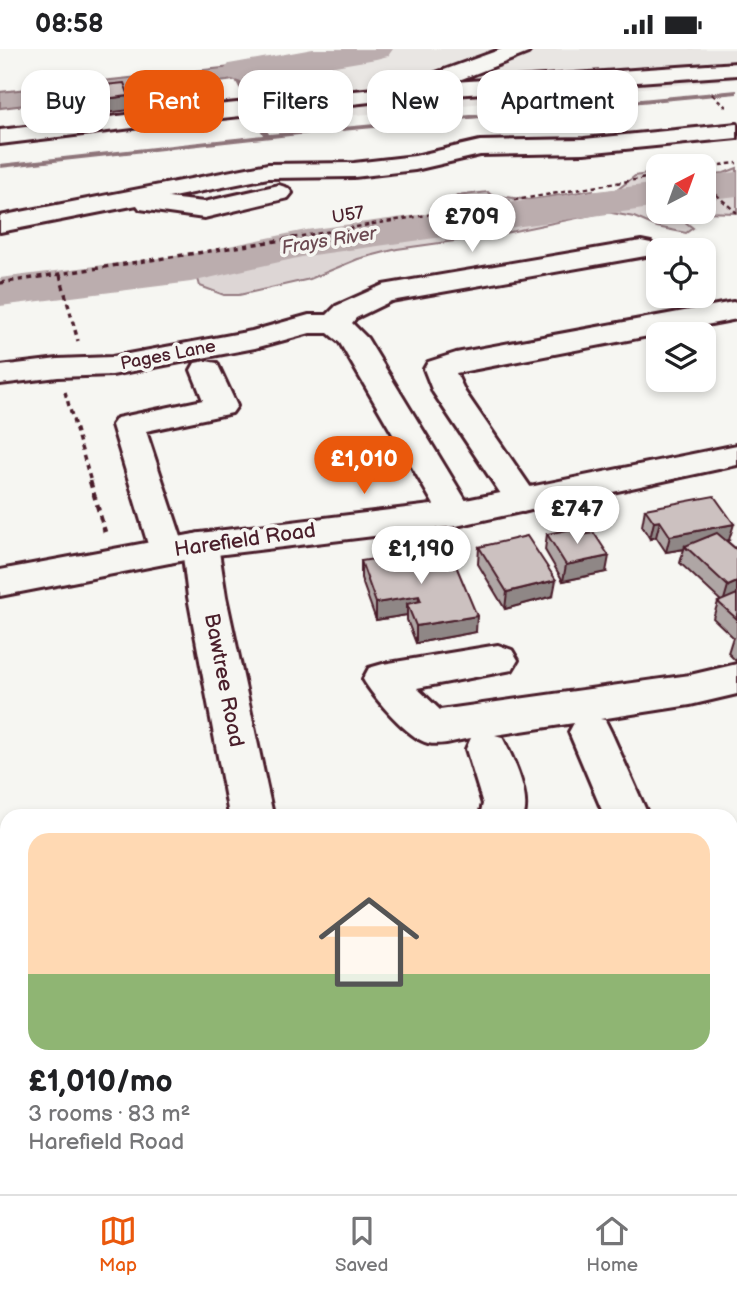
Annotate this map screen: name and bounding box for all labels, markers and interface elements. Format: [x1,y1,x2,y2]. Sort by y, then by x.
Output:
text: 08:58 [35,9,104,40]
chip: Buy [21,70,110,133]
chip: Rent [124,70,224,133]
chip: Filters [238,70,353,133]
chip: New [367,70,463,133]
chip: Apartment [477,70,638,133]
north arrow [646,154,716,224]
map controls [646,154,716,392]
pin: £709 [431,195,513,254]
street label: U57 [330,202,366,228]
text: £709 [445,203,499,231]
water label: Frays River [280,222,379,260]
button: locate [646,238,716,308]
button: layers [646,322,716,392]
street label: Pages Lane [119,335,218,375]
pin: £1,010 [307,437,421,496]
text: £1,010 [330,445,398,473]
pin: £747 [536,487,618,546]
text: £747 [550,495,604,523]
street label: Harefield Road [173,518,317,562]
pin: £1,190 [364,526,478,586]
text: £1,190 [388,535,454,563]
street label: Bawtree Road [199,611,249,749]
icon: home [306,879,432,1005]
text: £1,010/mo [28,1064,173,1100]
text: 3 rooms · 83 m² [28,1100,190,1128]
text: Harefield Road [28,1128,184,1156]
tab: Map [99,1212,137,1277]
tab: Saved [335,1212,388,1277]
tab: Home [586,1212,638,1277]

